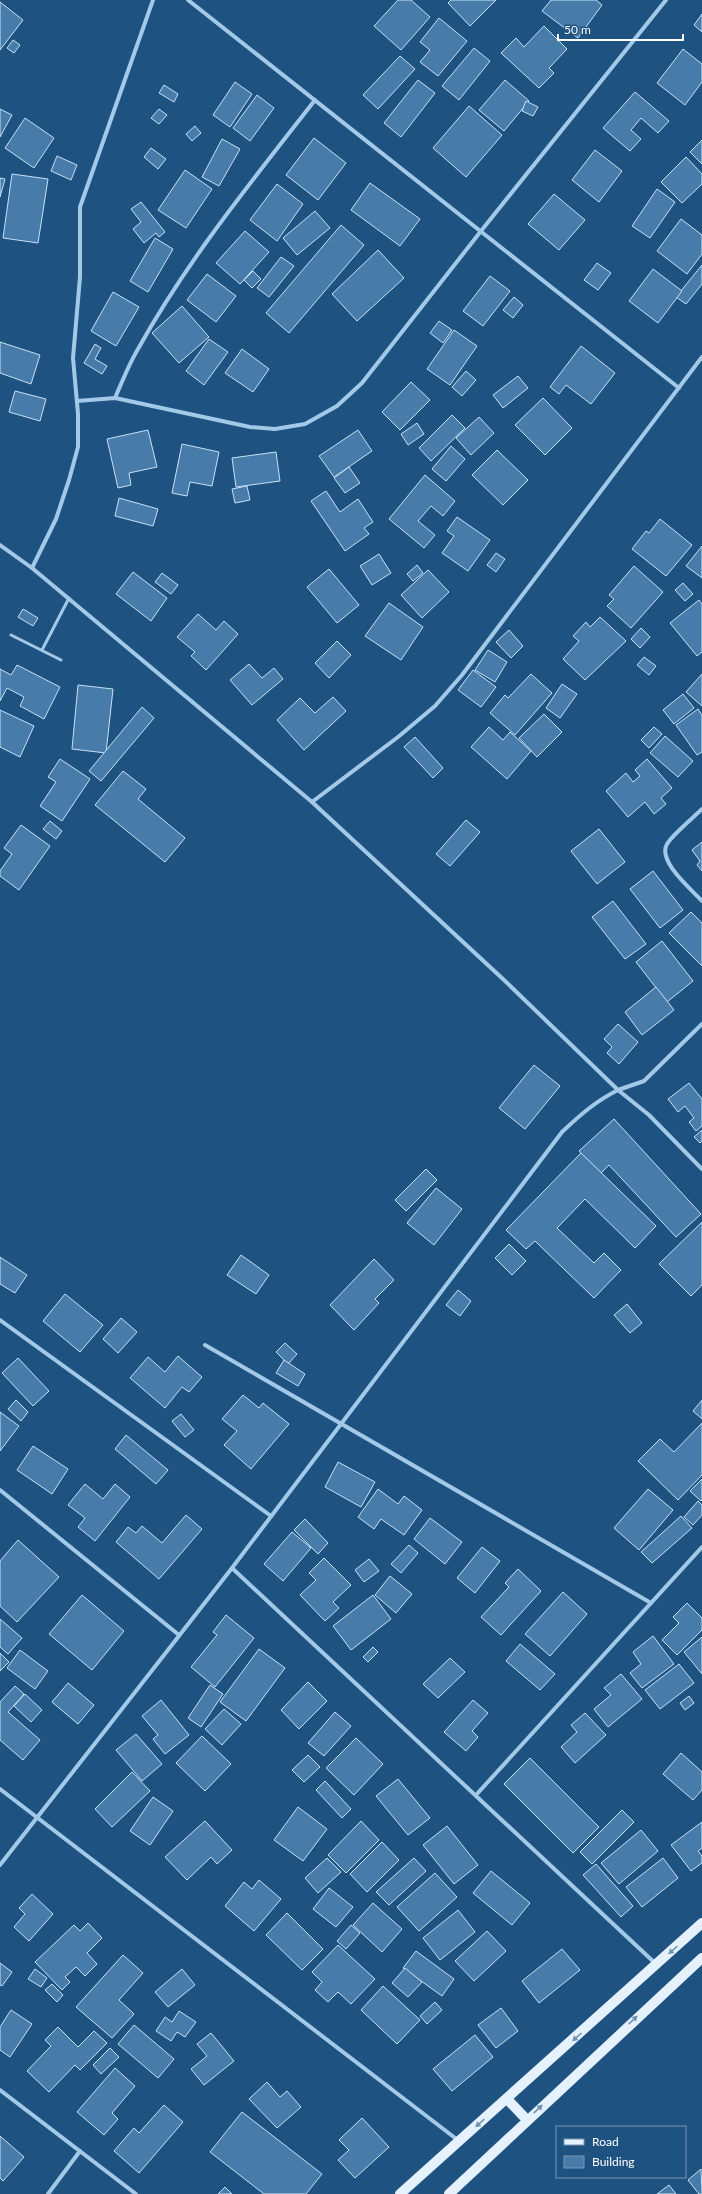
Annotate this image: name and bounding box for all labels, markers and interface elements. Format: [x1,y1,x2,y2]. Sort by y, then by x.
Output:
scale bar [558,16,683,42]
text: 50 m [564,22,591,37]
one-way arrow [668,1945,678,1954]
one-way arrow [628,2016,638,2025]
one-way arrow [572,2032,582,2041]
one-way arrow [533,2105,543,2114]
one-way arrow [475,2118,484,2127]
legend [556,2126,686,2178]
text: Road [592,2134,619,2149]
text: Building [592,2154,635,2169]

